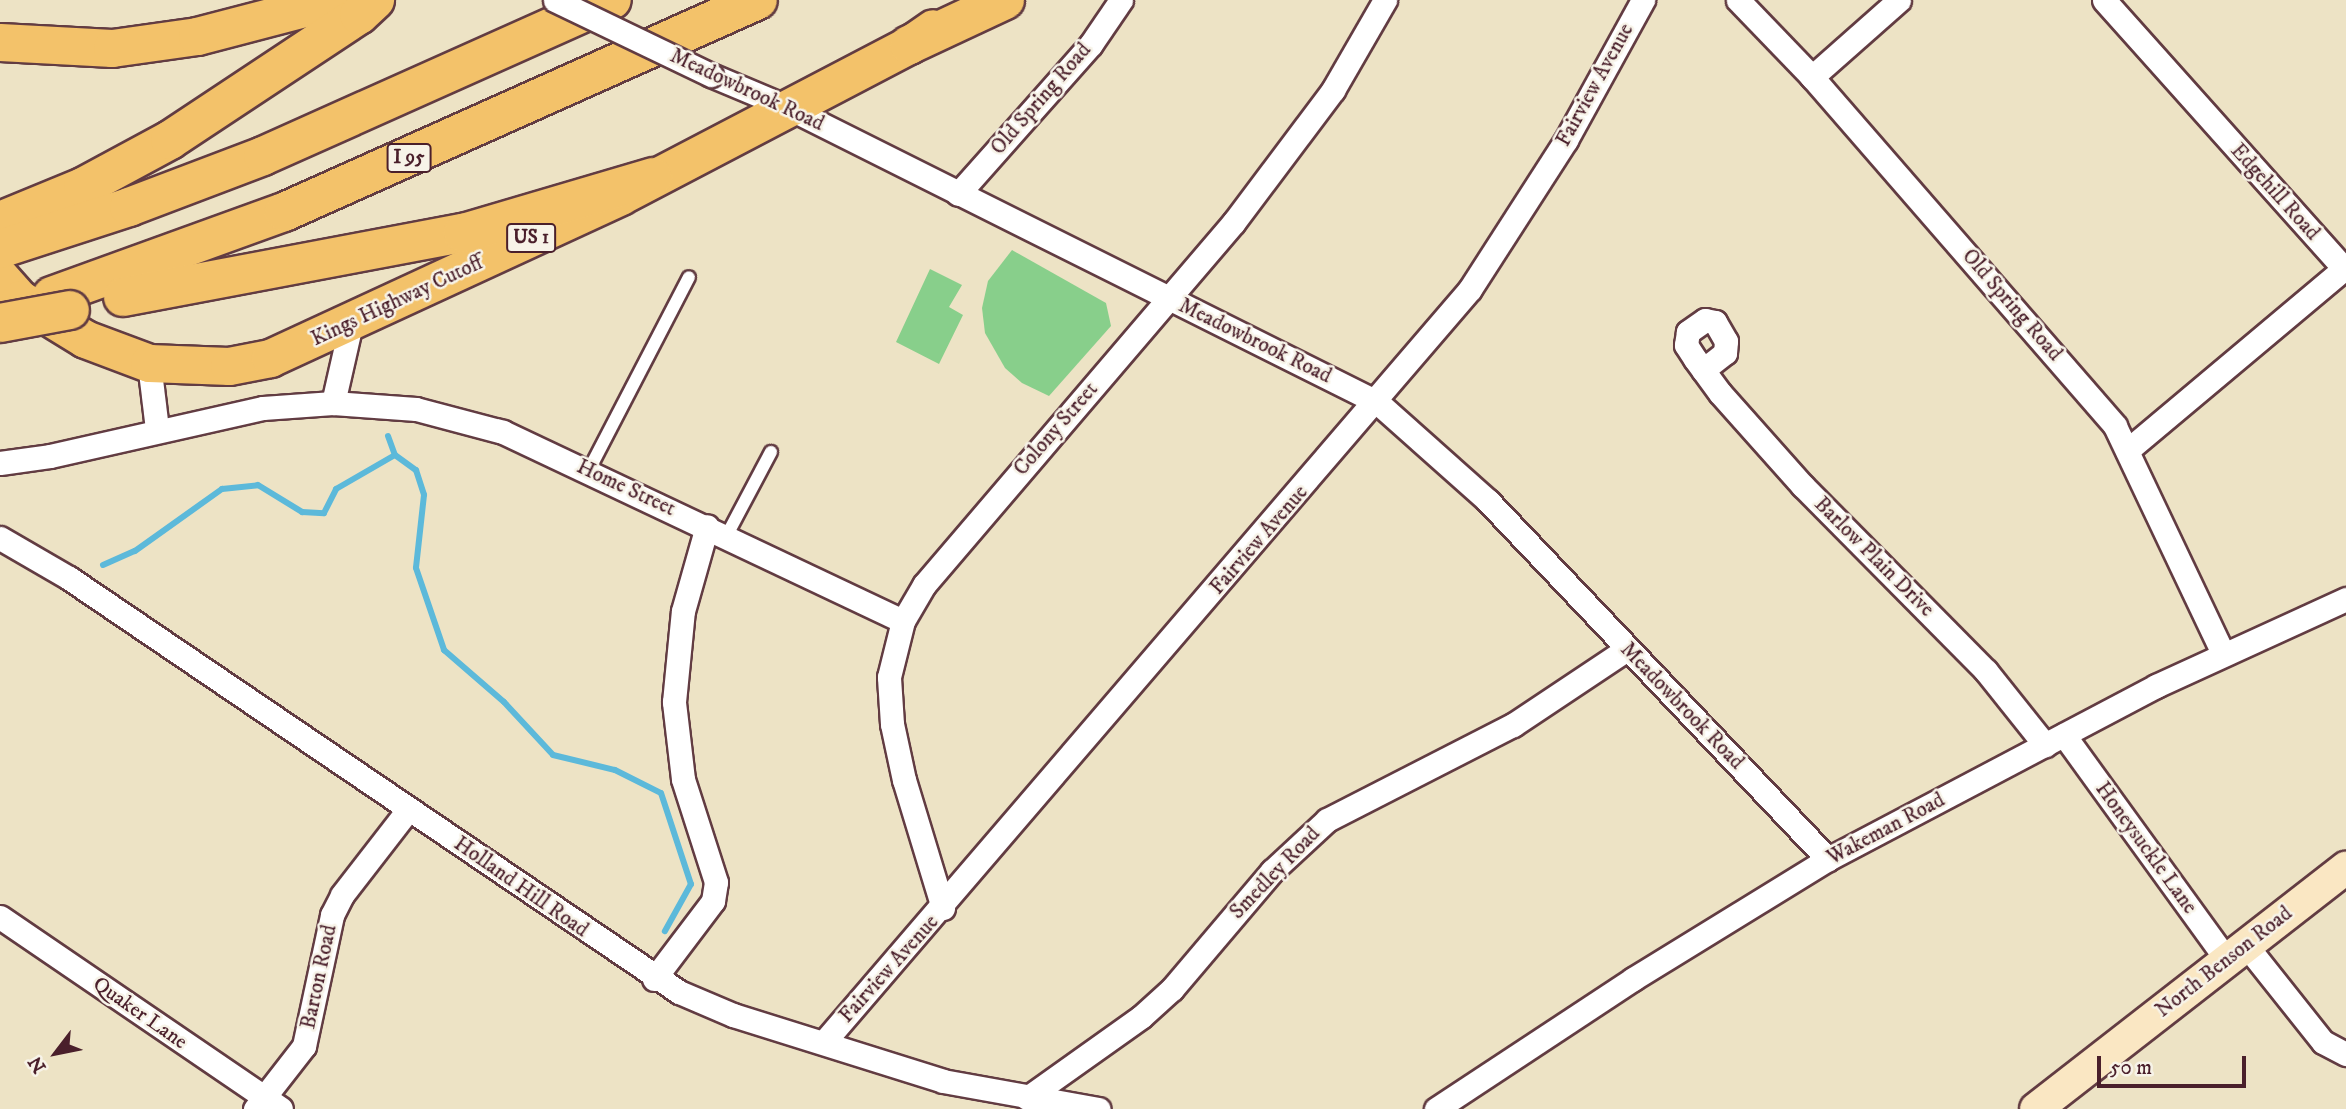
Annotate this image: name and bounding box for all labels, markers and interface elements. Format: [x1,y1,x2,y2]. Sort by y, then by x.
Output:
street label: Fairview Avenue [1551,19,1639,151]
street label: Old Spring Road [986,38,1096,160]
street label: Meadowbrook Road [666,43,828,137]
street label: Edgehill Road [2225,138,2325,246]
road number: I 95 [386,142,432,174]
road number: US 1 [505,222,557,254]
street label: Old Spring Road [1957,244,2067,366]
street label: Kings Highway Cutoff [307,250,487,352]
street label: Meadowbrook Road [1174,293,1336,389]
street label: Colony Street [1009,377,1103,481]
street label: Home Street [573,454,679,522]
street label: Fairview Avenue [1205,480,1313,600]
street label: Barlow Plain Drive [1809,492,1939,622]
street label: Meadowbrook Road [1615,637,1749,775]
street label: Honeysuckle Lane [2090,777,2202,919]
street label: Wakeman Road [1823,787,1949,871]
street label: Smedley Road [1225,822,1325,924]
street label: Holland Hill Road [449,831,593,943]
street label: North Benson Road [2151,901,2297,1023]
street label: Fairview Avenue [834,910,944,1028]
street label: Barton Road [296,923,342,1031]
street label: Quaker Lane [88,971,192,1055]
north arrow [21,1018,91,1088]
scale bar [2101,1042,2250,1086]
text: N [24,1052,52,1077]
text: 50 m [2110,1055,2152,1081]

